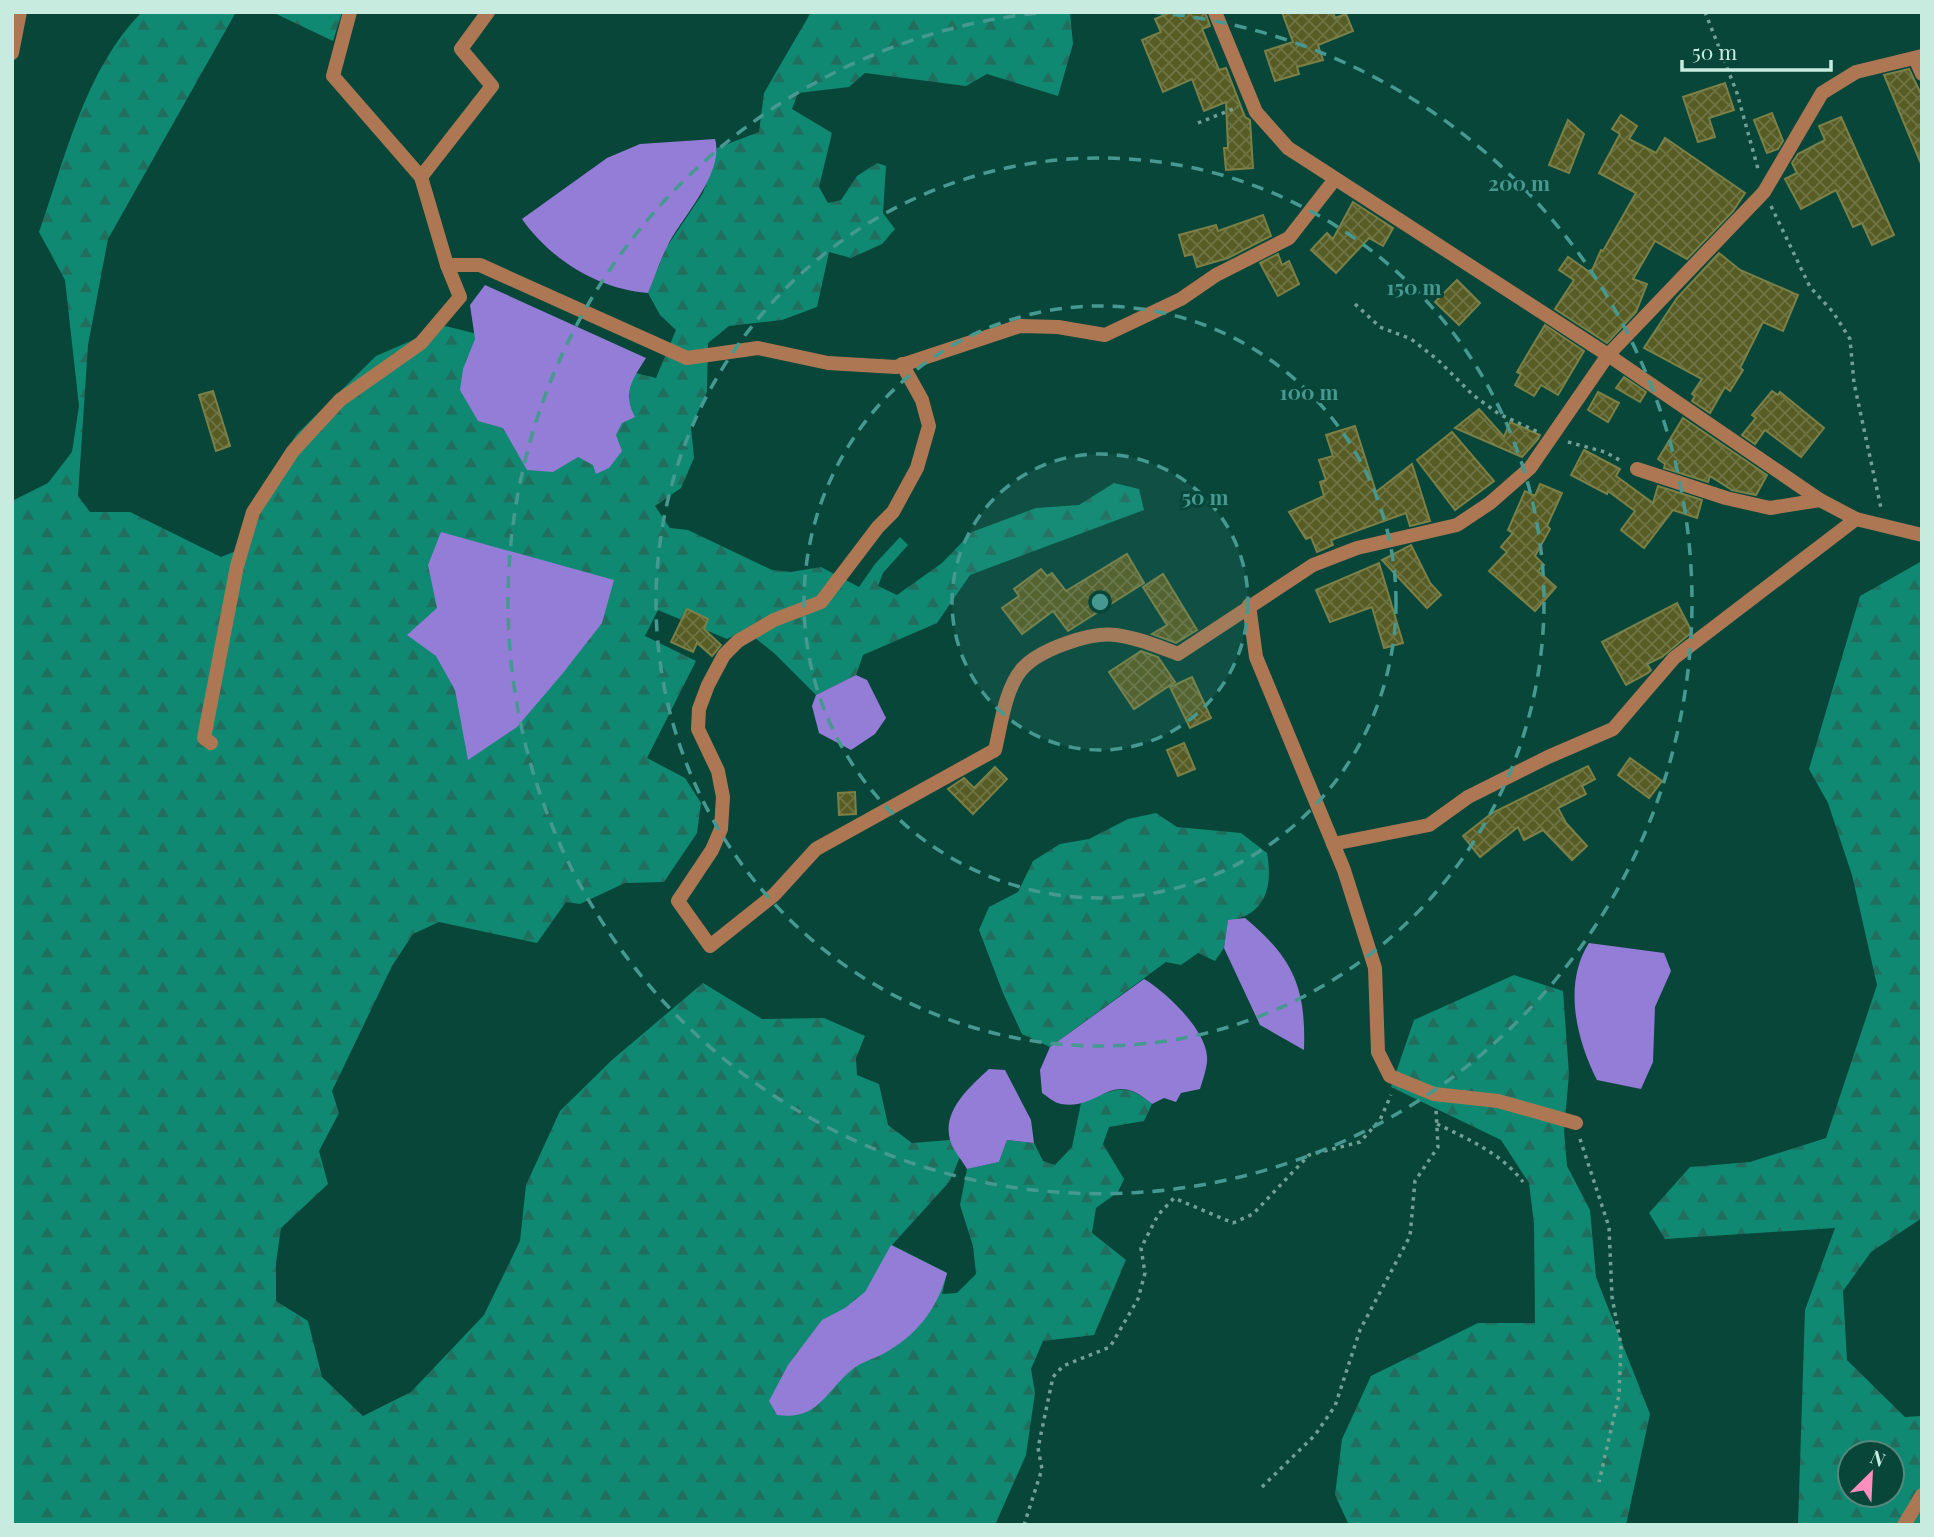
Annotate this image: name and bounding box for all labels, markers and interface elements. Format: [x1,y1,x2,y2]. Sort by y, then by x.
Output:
scale bar [1682,28,1831,72]
text: 50 m [1692,37,1738,65]
text: 200 m [1488,168,1550,196]
text: 150 m [1387,272,1441,300]
text: 100 m [1279,377,1339,405]
text: 50 m [1181,482,1229,510]
centre of rings [1088,590,1112,614]
north arrow [1836,1439,1906,1509]
text: N [1867,1443,1890,1472]

